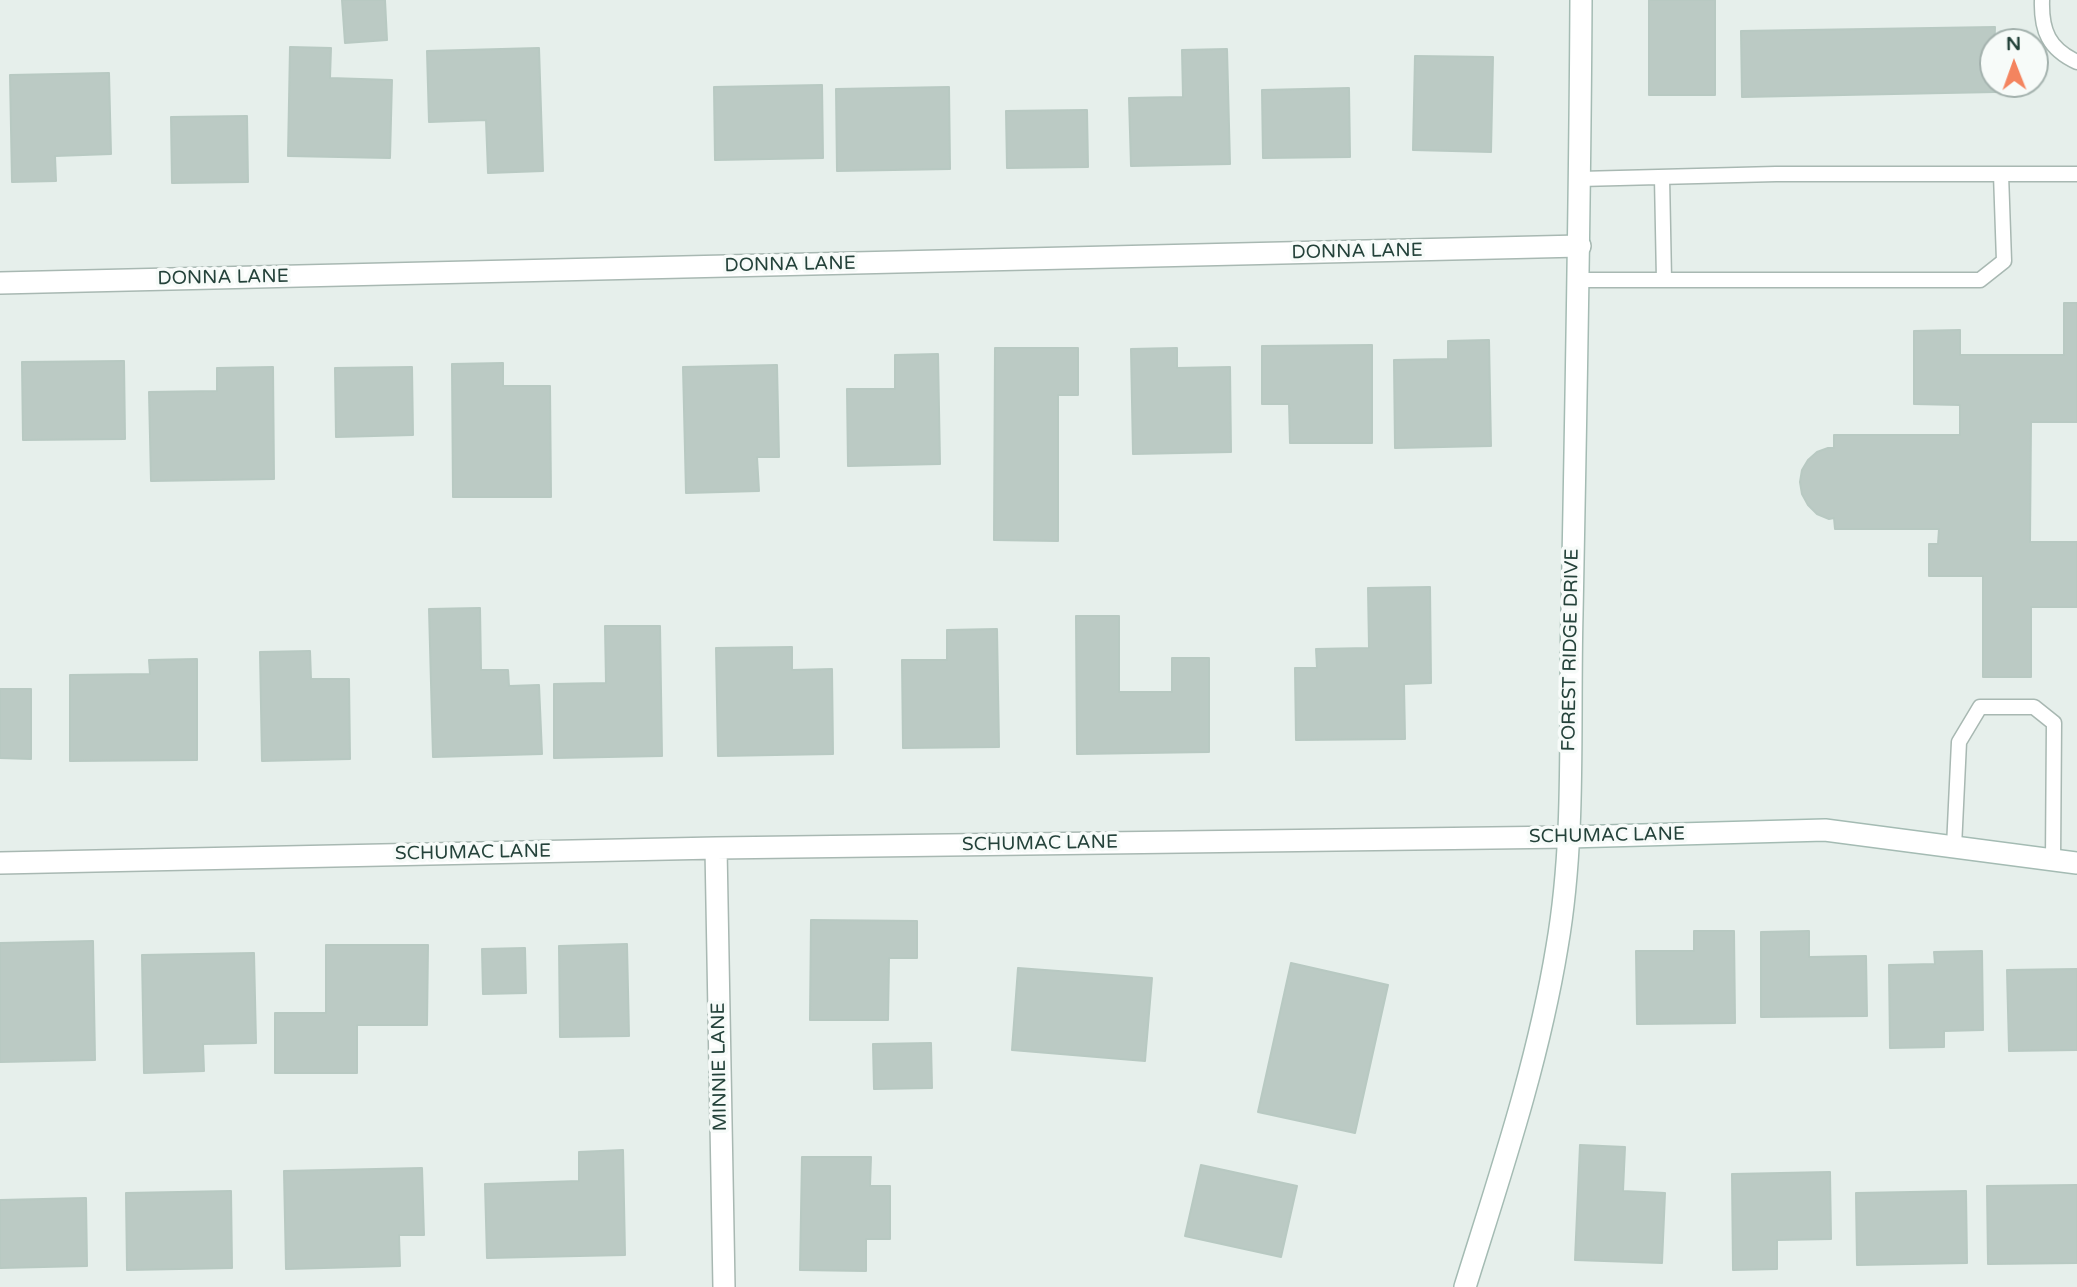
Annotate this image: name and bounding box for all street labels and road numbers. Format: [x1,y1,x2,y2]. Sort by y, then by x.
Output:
street label: DONNA LANE [1291,239,1423,265]
street label: DONNA LANE [724,252,856,278]
street label: DONNA LANE [157,265,289,291]
street label: FOREST RIDGE DRIVE [1558,548,1584,752]
street label: SCHUMAC LANE [1529,823,1685,849]
street label: SCHUMAC LANE [962,831,1118,857]
street label: SCHUMAC LANE [395,840,551,866]
street label: MINNIE LANE [707,1002,733,1132]

